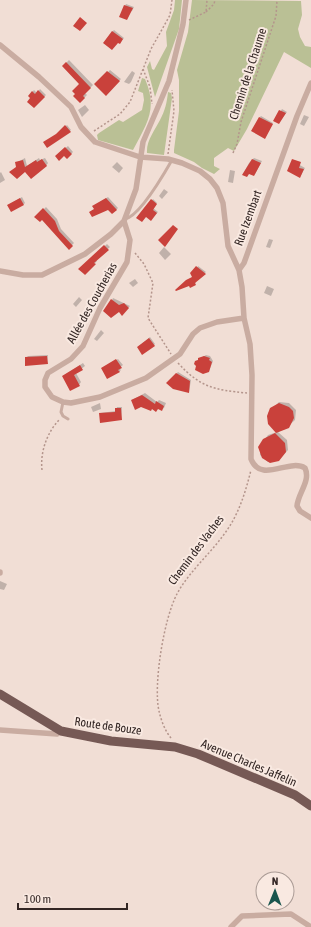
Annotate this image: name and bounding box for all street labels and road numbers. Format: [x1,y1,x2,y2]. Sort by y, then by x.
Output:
street label: Chemin de la Chaume [227,26,269,122]
street label: Rue Izembart [231,188,265,248]
street label: Allée des Coucherias [64,260,120,346]
street label: Chemin des Vaches [165,512,227,588]
street label: Route de Bouze [74,714,142,738]
street label: Avenue Charles Jaffelin [199,736,299,790]

